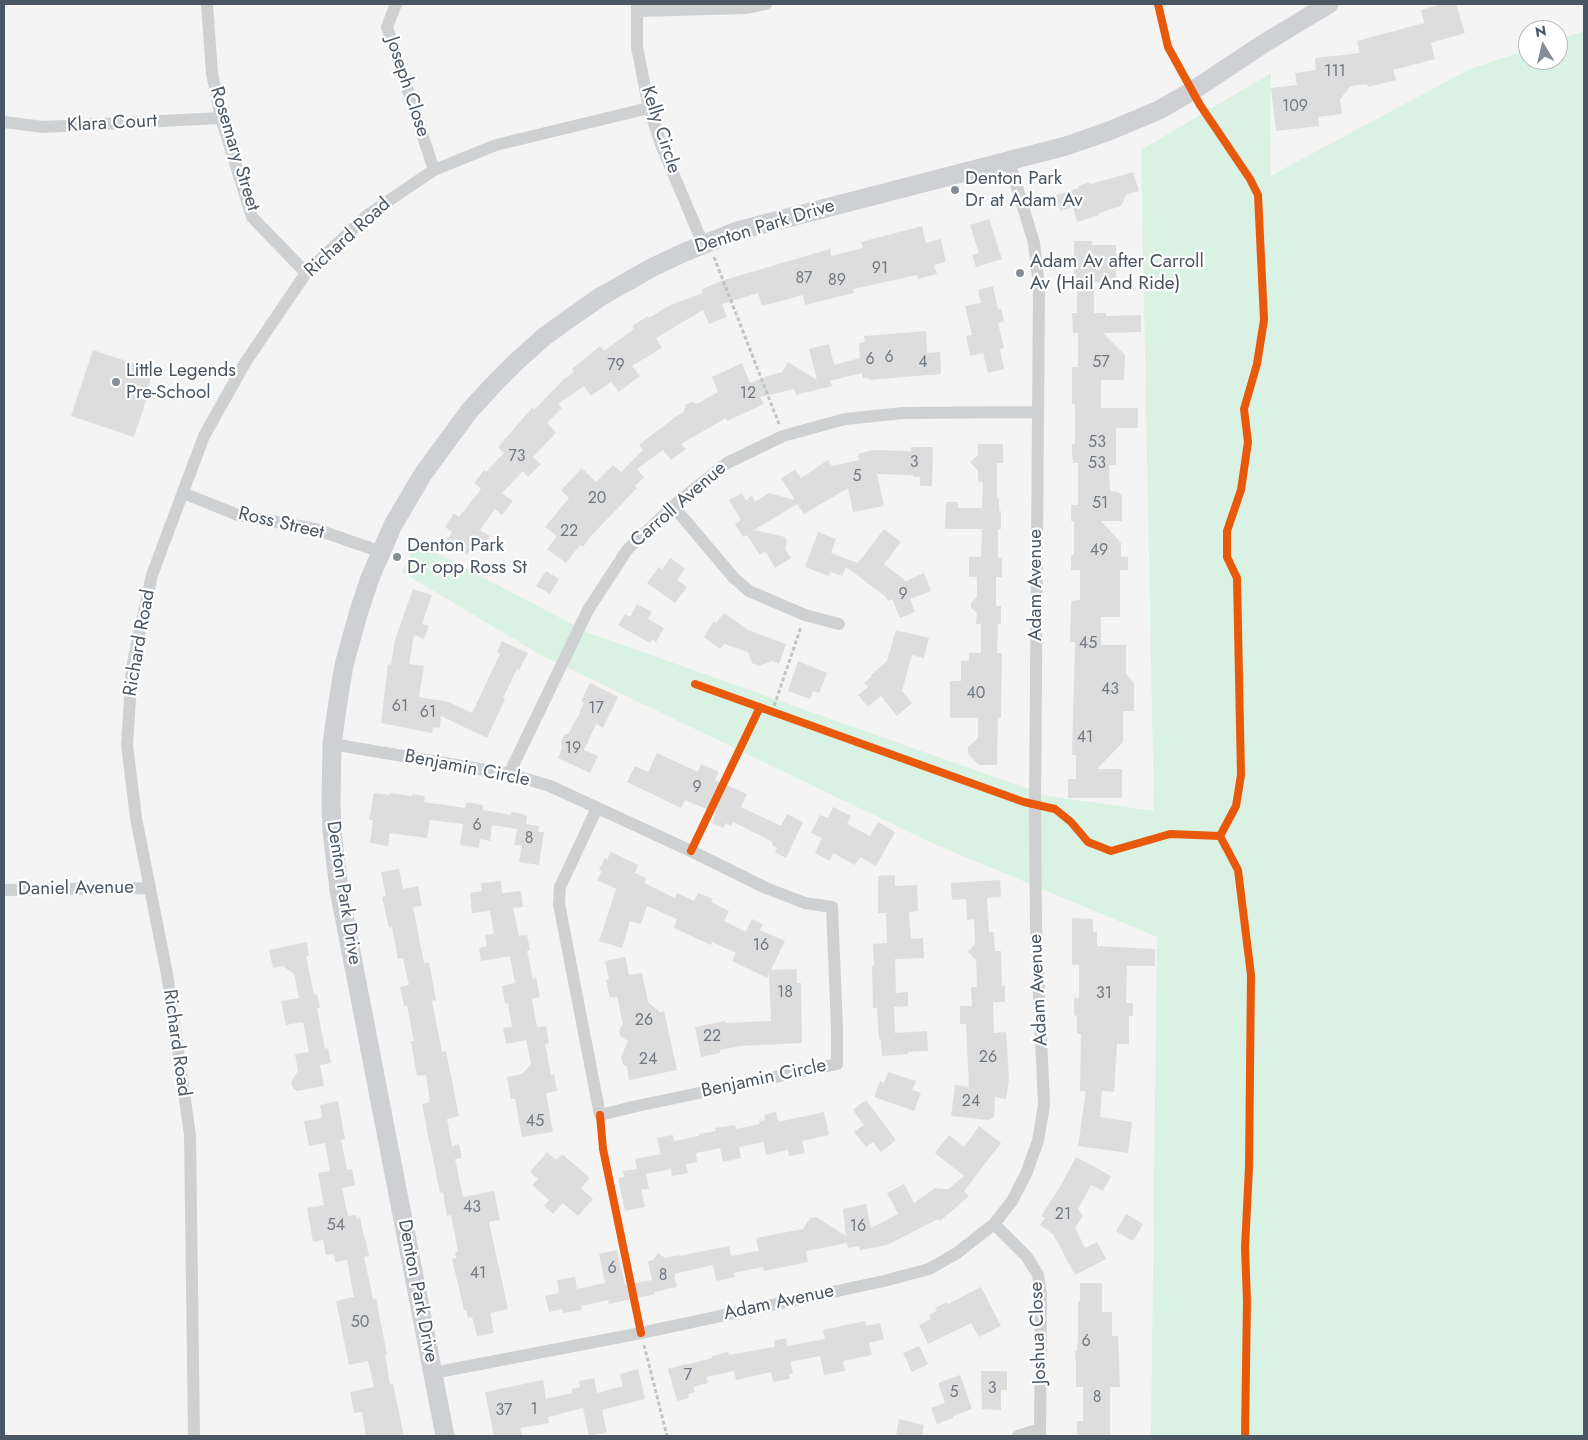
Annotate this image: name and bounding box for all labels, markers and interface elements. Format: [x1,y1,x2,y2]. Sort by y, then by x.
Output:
north arrow [1518,20,1568,70]
text: N [1534,20,1548,42]
street label: Joseph Close [380,34,434,140]
house number: 111 [1324,62,1346,82]
street label: Rosemary Street [204,84,264,214]
street label: Kelly Circle [635,84,685,176]
house number: 109 [1282,97,1308,117]
street label: Klara Court [66,110,158,138]
place label: Denton Park Dr at Adam Av [965,168,1083,212]
marker: Denton Park Dr at Adam Av [949,184,961,196]
street label: Richard Road [300,193,396,283]
street label: Denton Park Drive [692,195,838,259]
place label: Adam Av after Carroll Av (Hail And Ride) [1030,251,1204,295]
house number: 91 [872,259,888,279]
marker: Adam Av after Carroll Av (Hail And Ride) [1014,267,1026,279]
house number: 87 [796,269,812,289]
house number: 89 [828,271,846,291]
house number: 6 [884,348,894,368]
house number: 6 [865,350,875,370]
house number: 4 [918,353,928,373]
house number: 57 [1092,353,1110,373]
house number: 79 [607,356,625,376]
place label: Little Legends Pre-School [126,360,236,404]
marker: Little Legends Pre-School [110,376,122,388]
house number: 12 [740,384,756,404]
house number: 53 [1088,433,1106,453]
house number: 73 [508,447,526,467]
house number: 3 [910,453,918,473]
house number: 53 [1088,454,1106,474]
street label: Carroll Avenue [627,457,731,553]
house number: 5 [852,467,862,487]
house number: 20 [588,489,606,509]
house number: 51 [1092,494,1108,514]
street label: Ross Street [236,503,326,545]
house number: 22 [560,522,578,542]
street label: Adam Avenue [1025,529,1047,641]
place label: Denton Park Dr opp Ross St [407,535,527,579]
house number: 49 [1090,541,1108,561]
marker: Denton Park Dr opp Ross St [391,551,403,563]
house number: 9 [898,585,908,605]
street label: Richard Road [119,588,161,698]
house number: 45 [1079,634,1097,654]
house number: 43 [1101,680,1119,700]
house number: 40 [967,684,985,704]
house number: 61 [392,697,408,717]
house number: 17 [588,699,604,719]
house number: 61 [420,703,436,723]
house number: 41 [1077,728,1093,748]
house number: 19 [565,739,581,759]
street label: Benjamin Circle [402,746,532,792]
house number: 9 [692,778,702,798]
house number: 6 [472,816,482,836]
street label: Denton Park Drive [320,820,366,966]
house number: 8 [525,829,533,849]
street label: Daniel Avenue [18,877,134,901]
street label: Adam Avenue [1025,933,1053,1047]
house number: 16 [753,936,769,956]
house number: 18 [777,983,793,1003]
house number: 31 [1096,984,1112,1004]
street label: Richard Road [157,988,195,1098]
house number: 26 [635,1011,653,1031]
house number: 22 [703,1027,721,1047]
house number: 26 [979,1048,997,1068]
house number: 24 [639,1050,657,1070]
street label: Benjamin Circle [699,1055,829,1103]
house number: 24 [962,1092,980,1112]
house number: 45 [526,1112,544,1132]
house number: 43 [463,1198,481,1218]
house number: 21 [1055,1205,1071,1225]
house number: 54 [327,1216,345,1236]
house number: 16 [850,1217,866,1237]
street label: Denton Park Drive [392,1218,442,1364]
house number: 6 [607,1259,617,1279]
house number: 41 [470,1264,486,1284]
house number: 8 [659,1266,667,1286]
street label: Adam Avenue [722,1280,836,1326]
street label: Joshua Close [1026,1281,1052,1385]
house number: 50 [351,1313,369,1333]
house number: 6 [1081,1332,1091,1352]
house number: 7 [684,1366,692,1386]
house number: 3 [988,1379,996,1399]
house number: 5 [949,1383,959,1403]
house number: 8 [1093,1388,1101,1408]
house number: 1 [530,1400,538,1420]
house number: 37 [496,1401,512,1421]

